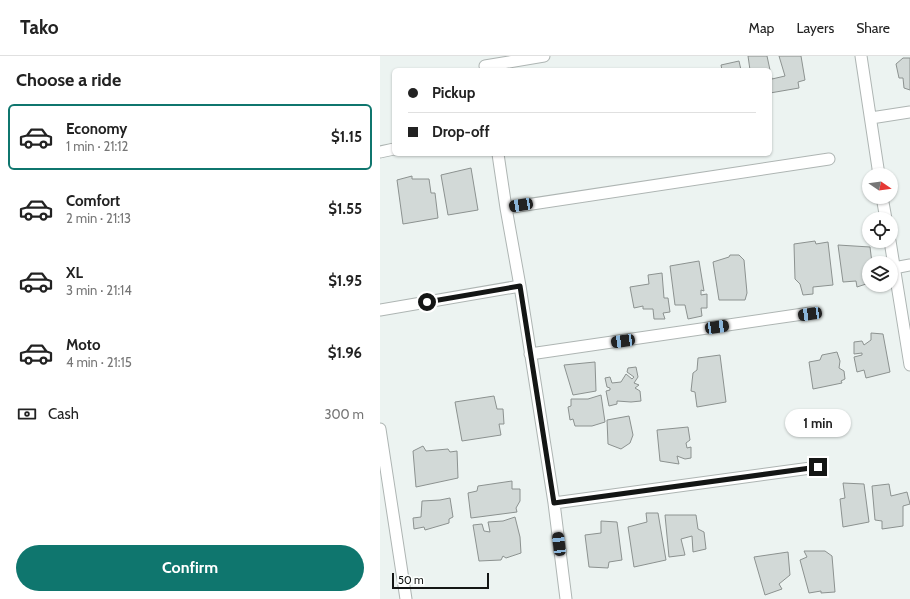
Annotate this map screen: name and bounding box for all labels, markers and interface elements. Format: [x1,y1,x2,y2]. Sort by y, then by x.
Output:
text: Tako [20,16,59,39]
text: Map [749,19,774,37]
text: Layers [796,19,834,37]
text: Share [856,19,890,37]
text: Choose a ride [16,69,121,91]
text: Pickup [432,84,475,102]
icon: car [18,119,54,155]
text: Economy [66,120,127,138]
text: Drop-off [432,123,490,141]
text: $1.15 [331,128,362,146]
text: 1 min · 21:12 [66,138,128,154]
north arrow [862,168,898,204]
map controls [862,168,898,292]
icon: car [18,191,54,227]
text: Comfort [66,192,120,210]
car [508,197,534,213]
text: $1.55 [328,200,362,218]
text: 2 min · 21:13 [66,210,131,226]
button: locate [862,212,898,248]
button: layers [862,256,898,292]
icon: car [18,263,54,299]
text: XL [66,264,83,282]
text: $1.95 [328,272,362,290]
text: 3 min · 21:14 [66,282,132,298]
route start [418,293,436,311]
car [797,306,823,322]
car [704,319,730,335]
car [610,333,636,349]
icon: car [18,335,54,371]
text: Moto [66,336,100,354]
text: $1.96 [328,344,362,362]
text: 4 min · 21:15 [66,354,132,370]
icon: cash [16,403,38,425]
text: Cash [48,405,79,423]
text: 300 m [324,406,364,422]
callout: 1 min [785,409,851,437]
text: 1 min [803,415,833,431]
route end [809,458,827,476]
car [552,531,566,557]
button: Confirm [16,545,364,591]
scale bar [392,571,489,590]
text: 50 m [398,573,424,587]

